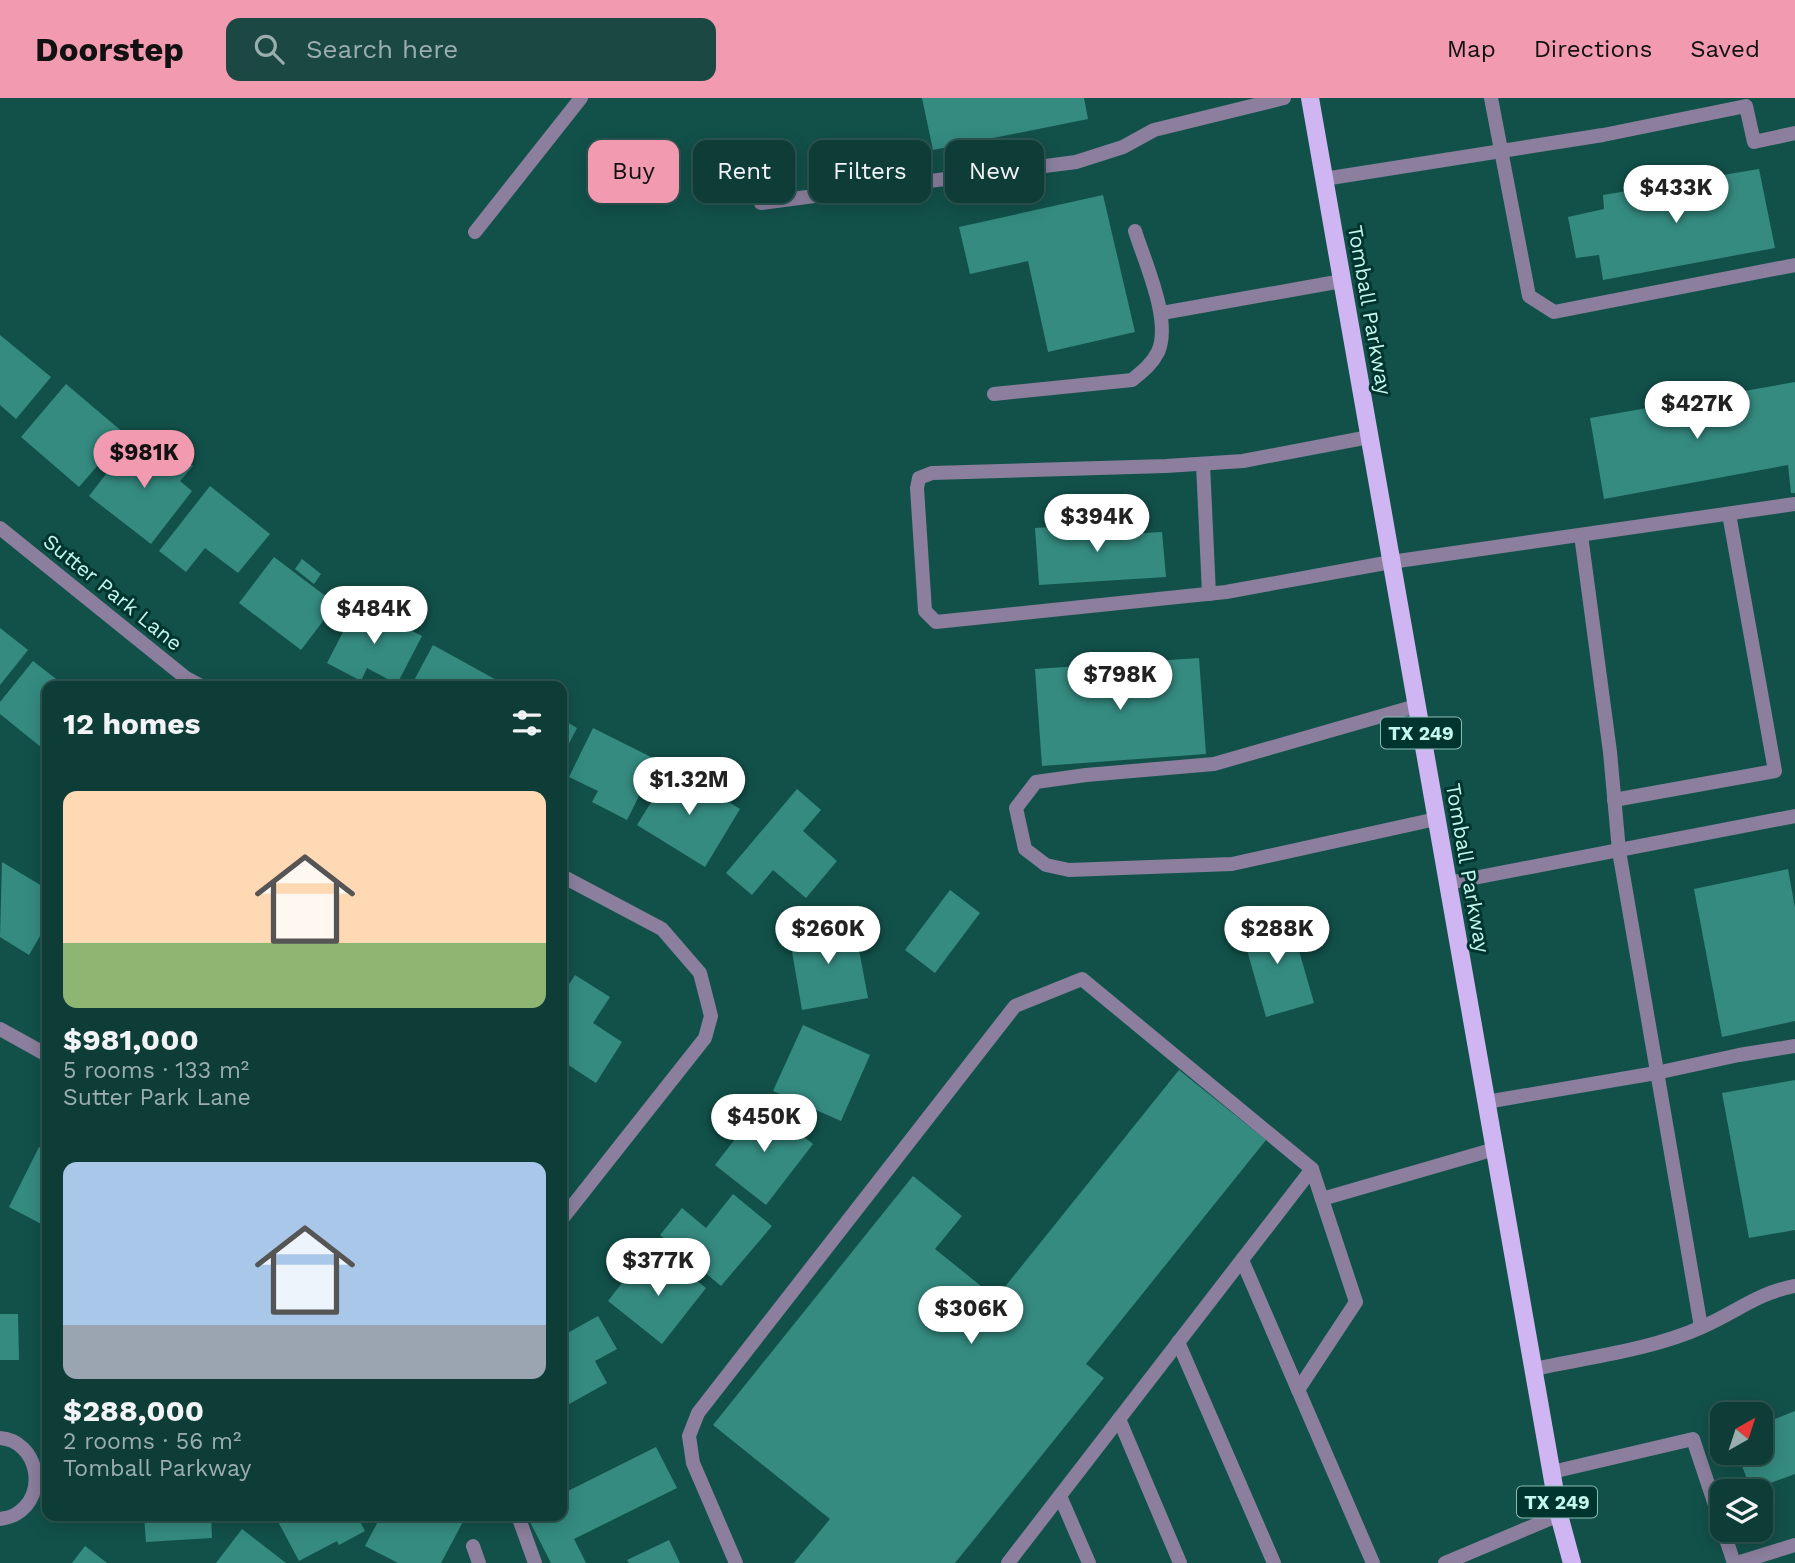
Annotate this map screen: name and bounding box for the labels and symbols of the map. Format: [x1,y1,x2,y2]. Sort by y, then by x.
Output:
pin: $433K [1627,166,1725,225]
street label: Tomball Parkway [1343,223,1397,397]
pin: $427K [1648,382,1746,441]
pin: $981K [95,430,193,490]
pin: $394K [1048,494,1146,554]
street label: Sutter Park Lane [39,528,187,656]
pin: $484K [325,587,423,646]
pin: $798K [1071,652,1169,712]
road number: TX 249 [1381,718,1461,748]
pin: $1.32M [632,758,746,817]
street label: Tomball Parkway [1441,781,1495,955]
pin: $260K [779,906,877,966]
pin: $288K [1228,906,1326,966]
pin: $450K [715,1094,813,1154]
pin: $377K [609,1238,707,1298]
pin: $306K [922,1286,1020,1346]
north arrow [1710,1402,1773,1465]
road number: TX 249 [1517,1486,1597,1518]

